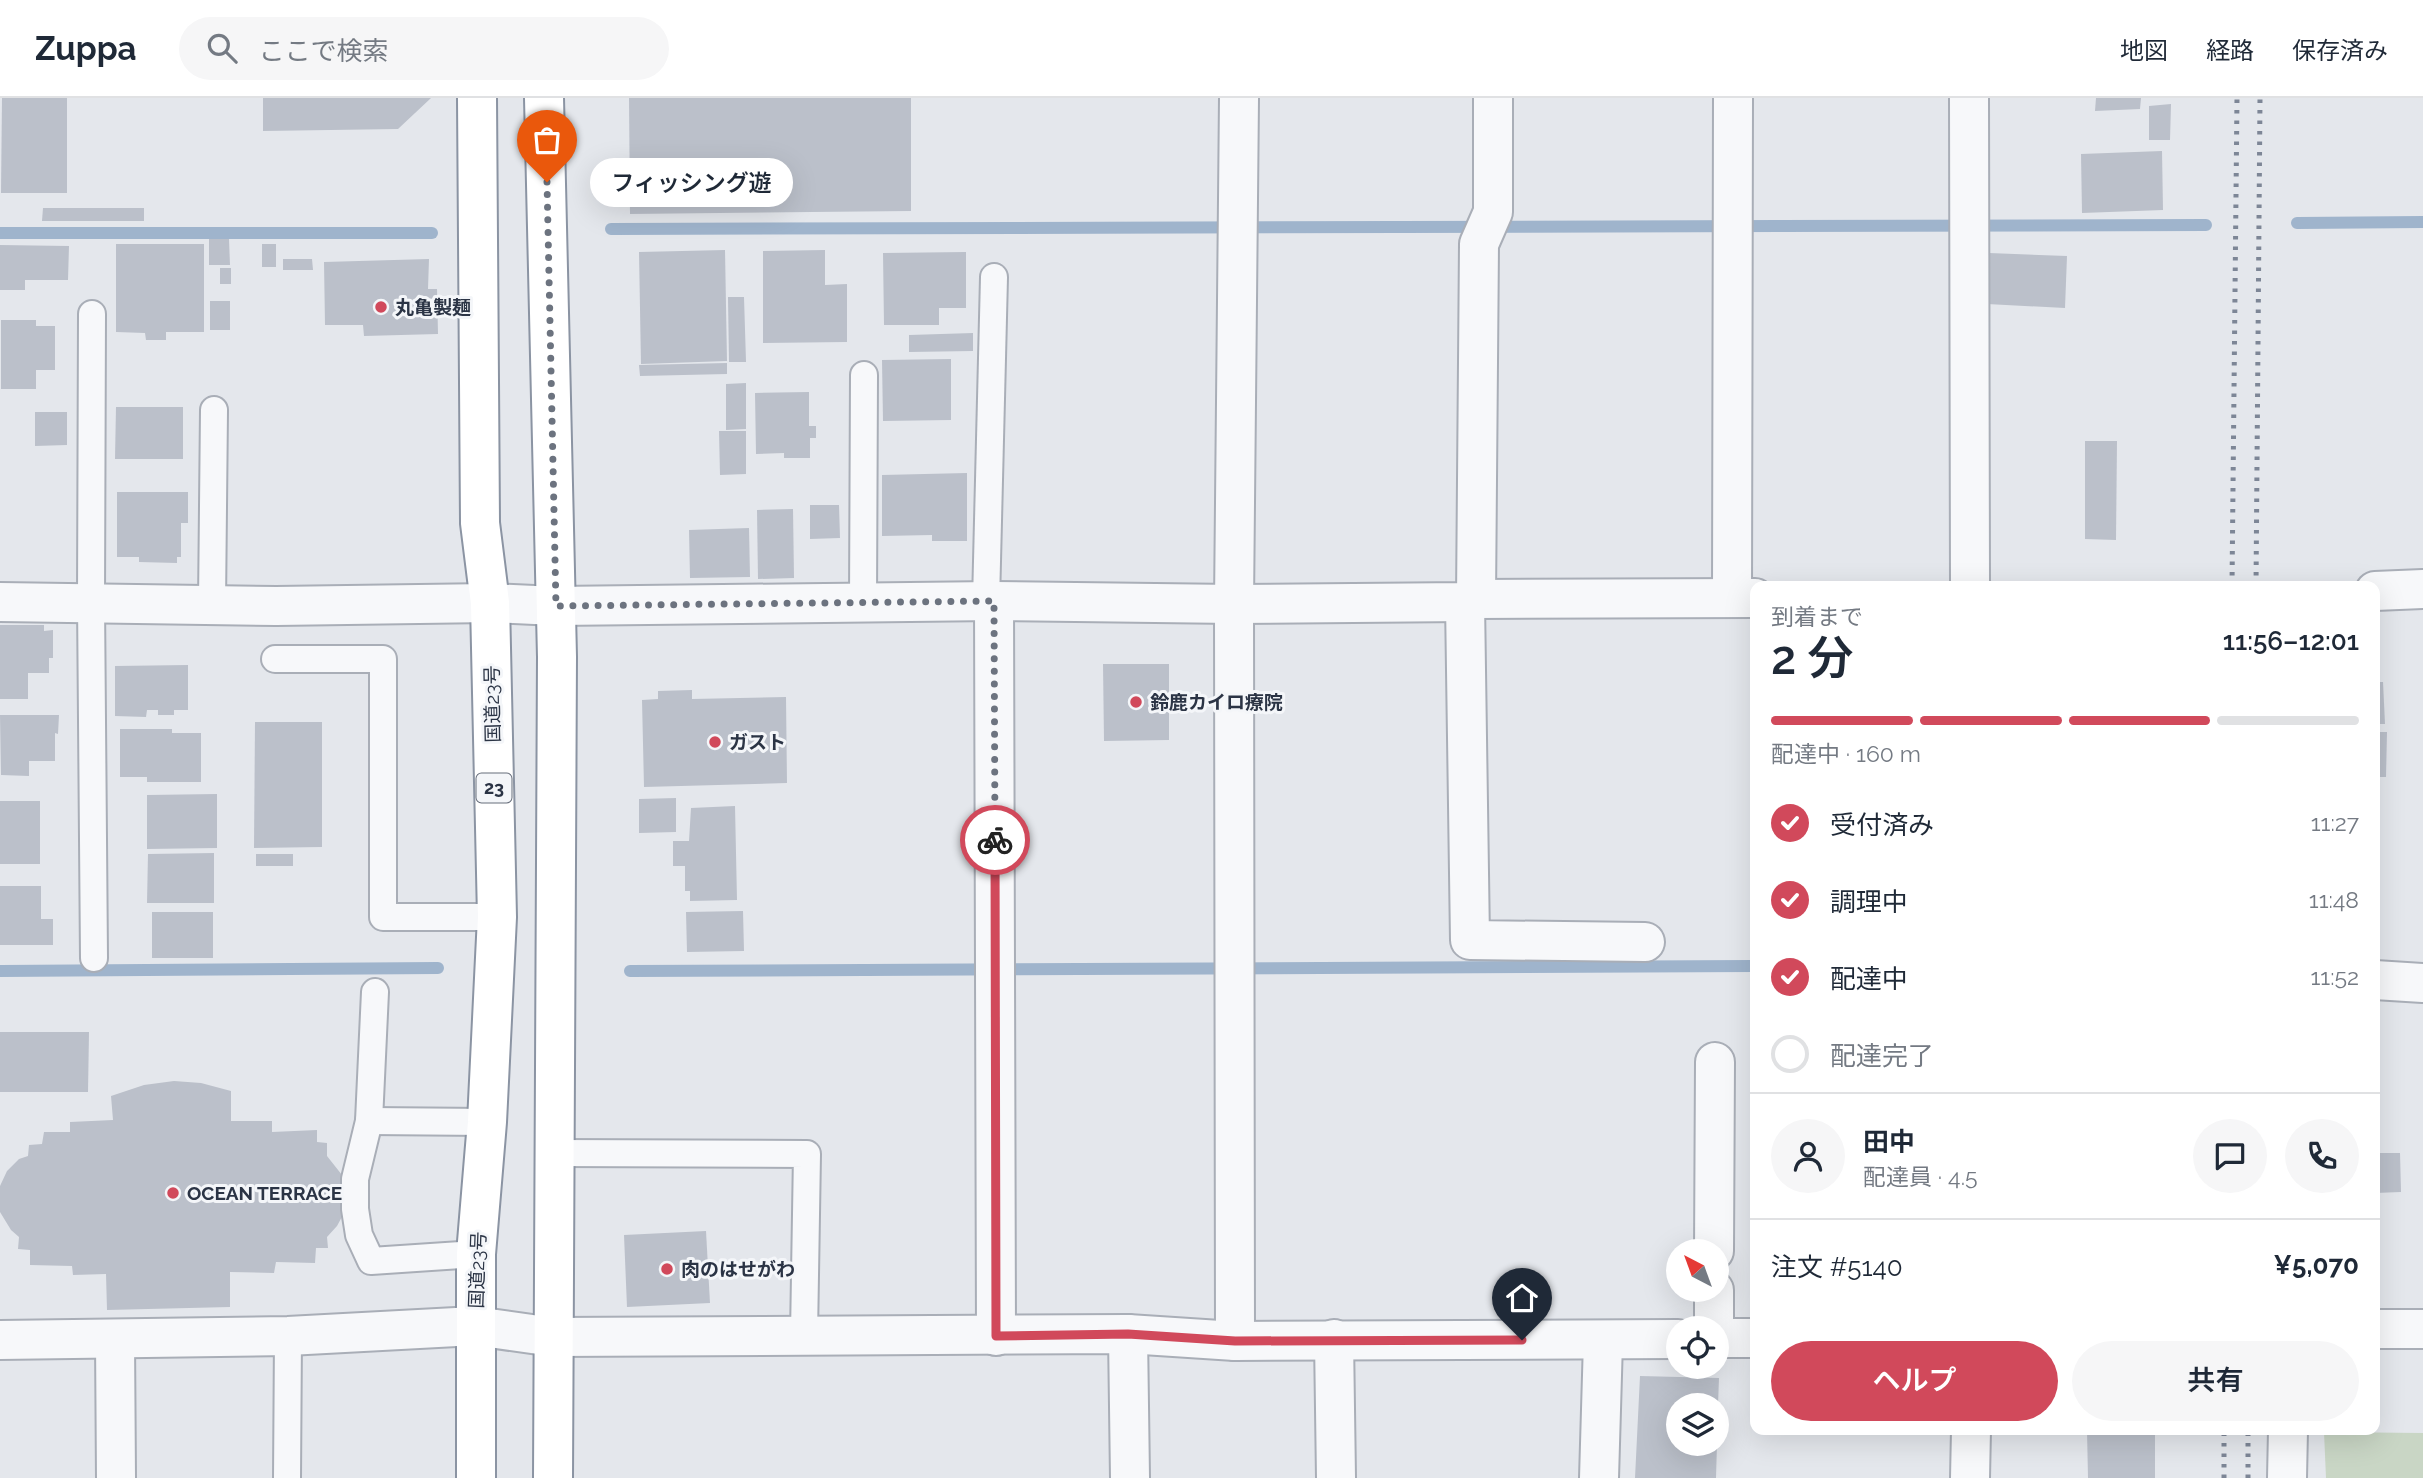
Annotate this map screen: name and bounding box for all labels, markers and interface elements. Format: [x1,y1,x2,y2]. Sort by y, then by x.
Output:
search box [179,17,669,80]
text: Zuppa [35,29,137,68]
icon: search [203,29,241,67]
text: ここで検索 [259,36,389,66]
text: 地図 [2120,36,2168,65]
text: 経路 [2206,36,2254,65]
text: 保存済み [2292,36,2388,65]
pin [517,110,577,182]
icon: bag [528,121,566,159]
callout: フィッシング遊 [589,158,792,206]
text: フィッシング遊 [611,169,772,196]
place label: 丸亀製麺 [395,296,471,318]
marker: 丸亀製麺 [373,299,389,315]
text: 到着まで [1771,603,1863,630]
text: 11:56–12:01 [2223,626,2359,656]
text: 2 分 [1771,631,1854,685]
street label: 国道23号 [480,665,504,743]
place label: 鈴鹿カイロ療院 [1150,691,1283,713]
marker: 鈴鹿カイロ療院 [1128,694,1144,710]
place label: ガスト [729,731,786,753]
marker: ガスト [707,734,723,750]
text: 配達中 · 160 m [1771,740,1921,767]
road number: 23 [476,774,512,802]
icon: check [1771,804,1809,842]
courier [960,805,1030,875]
text: 11:27 [2311,809,2359,836]
text: 受付済み [1830,810,1934,840]
icon: bike [976,821,1014,859]
icon: check [1771,881,1809,919]
text: 11:48 [2309,886,2359,913]
text: 調理中 [1830,887,1908,917]
icon: check [1771,958,1809,996]
text: 11:52 [2310,963,2359,990]
text: 配達中 [1830,964,1908,994]
text: 配達完了 [1830,1041,1934,1071]
button: person [1771,1119,1845,1193]
button: chat [2193,1119,2267,1193]
button: phone [2285,1119,2359,1193]
text: 田中 [1863,1127,1915,1157]
text: 配達員 · 4.5 [1863,1163,1978,1190]
place label: OCEAN TERRACE [187,1182,342,1204]
marker: OCEAN TERRACE [165,1185,181,1201]
street label: 国道23号 [465,1231,489,1309]
north arrow [1666,1239,1729,1302]
map controls [1666,1239,1729,1456]
text: ¥5,070 [2274,1250,2359,1280]
text: 注文 #5140 [1771,1252,1903,1282]
place label: 肉のはせがわ [681,1258,795,1280]
marker: 肉のはせがわ [659,1261,675,1277]
pin [1492,1268,1552,1340]
icon: home [1503,1279,1541,1317]
button: locate [1666,1316,1729,1379]
button: ヘルプ [1771,1341,2058,1421]
button: 共有 [2072,1341,2359,1421]
button: layers [1666,1393,1729,1456]

